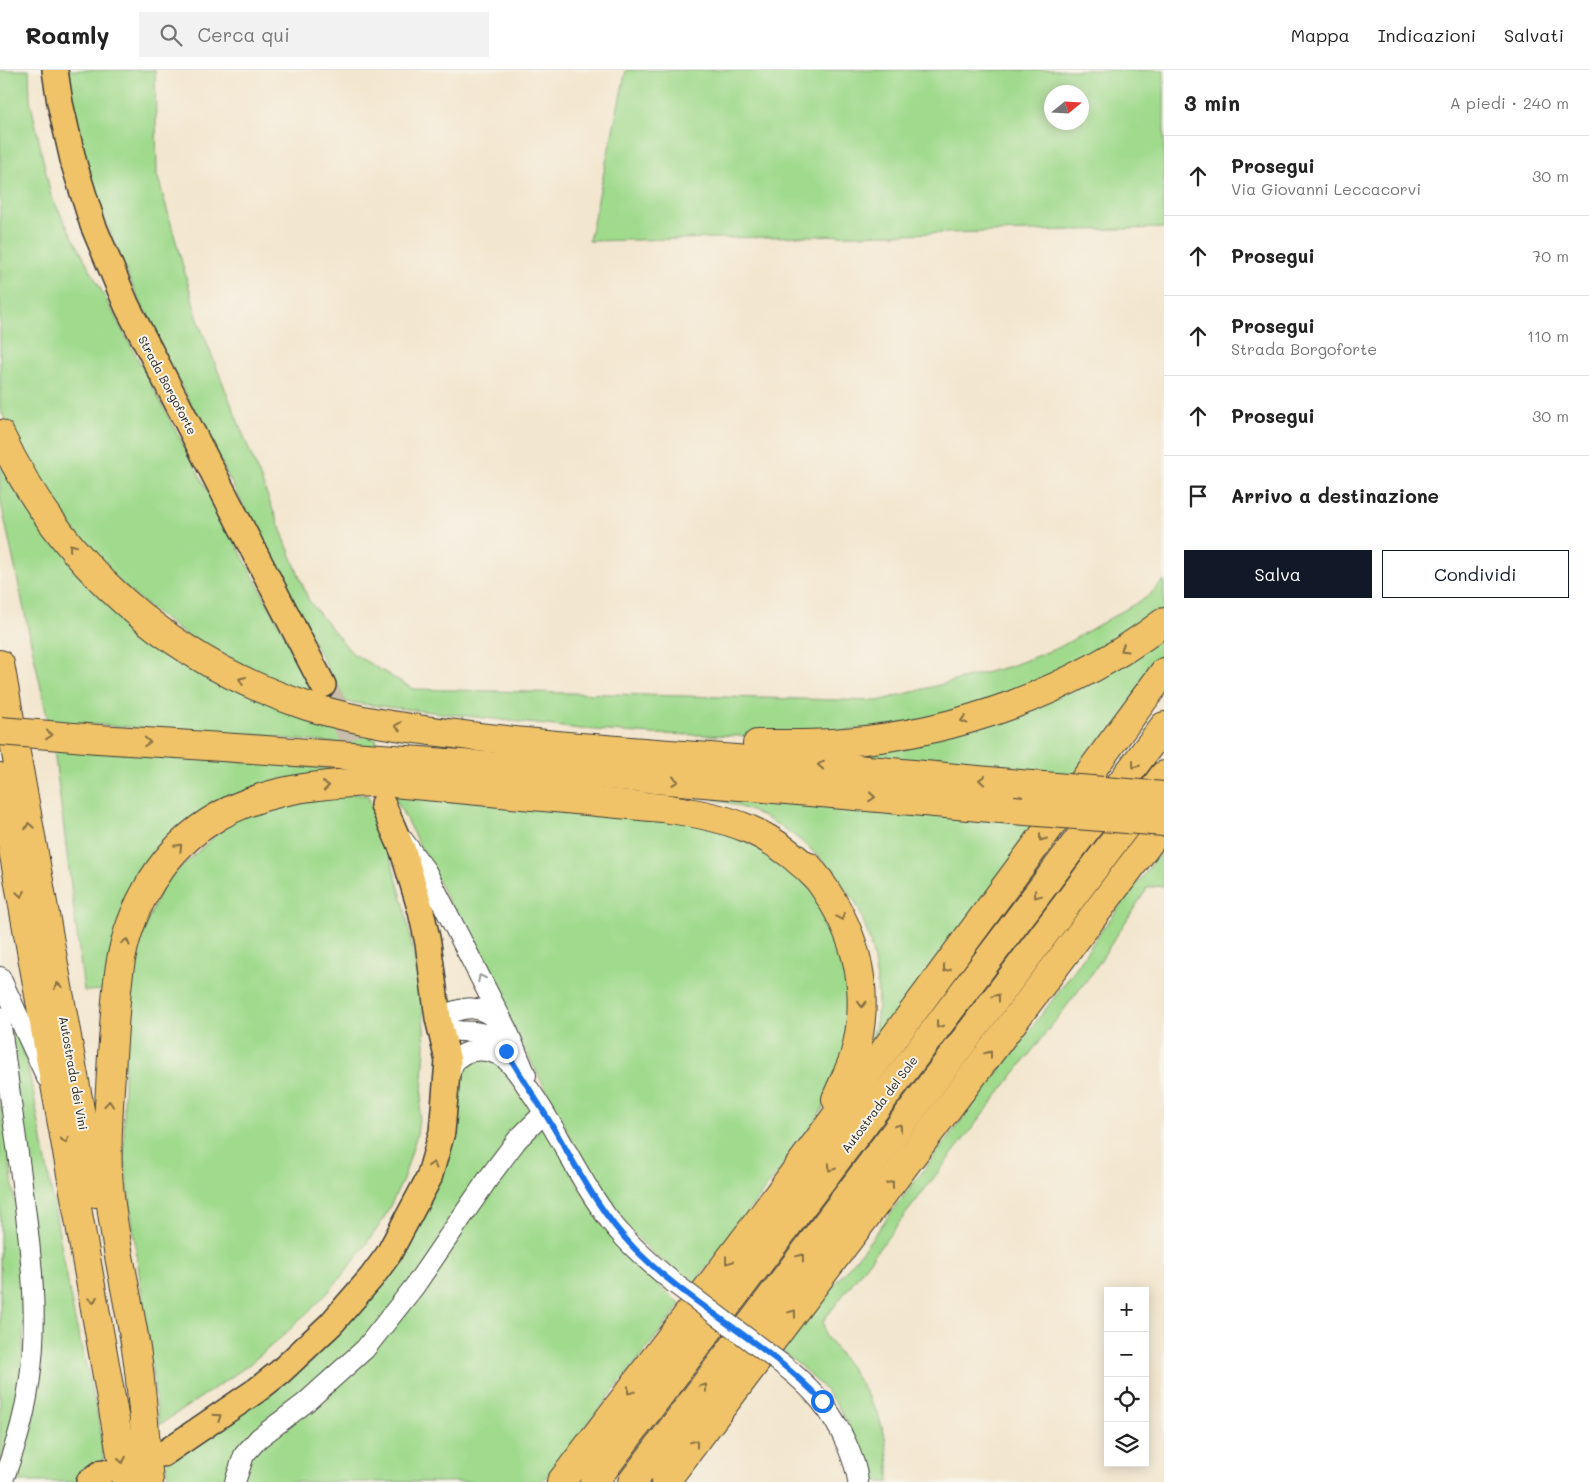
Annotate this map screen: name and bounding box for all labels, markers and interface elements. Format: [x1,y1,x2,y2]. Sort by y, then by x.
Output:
search box [139,12,489,57]
text: Roamly [25,19,109,50]
icon: search [157,21,185,49]
text: Cerca qui [197,22,290,47]
text: Mappa [1291,23,1350,47]
text: Indicazioni [1378,23,1476,47]
text: Salvati [1504,23,1564,47]
north arrow [1044,85,1089,130]
text: 3 min [1184,89,1240,116]
text: A piedi · 240 m [1450,92,1569,113]
text: Prosegui [1231,153,1315,178]
icon: ahead [1184,162,1212,190]
text: 30 m [1532,165,1569,186]
text: Via Giovanni Leccacorvi [1231,178,1421,199]
icon: ahead [1184,242,1212,270]
text: Prosegui [1231,243,1315,268]
text: 70 m [1532,245,1569,266]
text: Prosegui [1231,313,1315,338]
icon: ahead [1184,322,1212,350]
text: 110 m [1527,325,1569,346]
street label: Strada Borgoforte [135,333,201,437]
text: Strada Borgoforte [1231,338,1377,359]
icon: ahead [1184,402,1212,430]
text: Prosegui [1231,403,1315,428]
text: 30 m [1532,405,1569,426]
icon: arrive [1184,482,1212,510]
text: Arrivo a destinazione [1231,483,1439,508]
one-way arrow [69,544,77,553]
button: Salva [1184,550,1372,598]
button: Condividi [1382,550,1569,598]
one-way arrow [1120,643,1129,653]
one-way arrow [238,676,247,686]
one-way arrow [960,715,968,725]
one-way arrow [393,721,401,732]
one-way arrow [45,729,53,740]
one-way arrow [143,737,151,748]
one-way arrow [1132,759,1140,768]
one-way arrow [816,760,824,771]
one-way arrow [671,775,679,786]
one-way arrow [978,775,986,786]
one-way arrow [322,781,330,792]
one-way arrow [868,791,876,802]
one-way arrow [25,822,35,831]
one-way arrow [1039,832,1048,842]
one-way arrow [173,844,182,853]
one-way arrow [1034,889,1042,898]
one-way arrow [16,890,26,898]
one-way arrow [835,912,846,921]
one-way arrow [120,939,130,947]
one-way arrow [943,963,951,972]
one-way arrow [477,975,487,984]
one-way arrow [54,982,64,990]
one-way arrow [991,994,999,1003]
one-way arrow [857,1001,867,1009]
street label: Autostrada dei Vini [56,1015,92,1131]
one-way arrow [936,1019,945,1029]
route end [495,1040,518,1063]
one-way arrow [983,1051,991,1060]
street label: Autostrada del Sole [837,1052,921,1156]
one-way arrow [103,1099,114,1107]
one-way arrow [893,1123,902,1133]
one-way arrow [60,1136,70,1145]
one-way arrow [428,1161,438,1169]
one-way arrow [828,1162,836,1171]
one-way arrow [885,1181,893,1190]
one-way arrow [796,1254,804,1263]
one-way arrow [725,1256,734,1265]
map controls [1104,1287,1149,1467]
button: + [1104,1287,1149,1332]
one-way arrow [88,1296,98,1305]
one-way arrow [787,1310,795,1319]
button: − [1104,1332,1149,1377]
button: locate [1104,1377,1149,1422]
one-way arrow [698,1384,706,1393]
one-way arrow [627,1385,635,1394]
route start [811,1390,834,1413]
one-way arrow [212,1414,222,1423]
button: layers [1104,1422,1149,1467]
one-way arrow [689,1440,697,1449]
one-way arrow [116,1456,126,1465]

